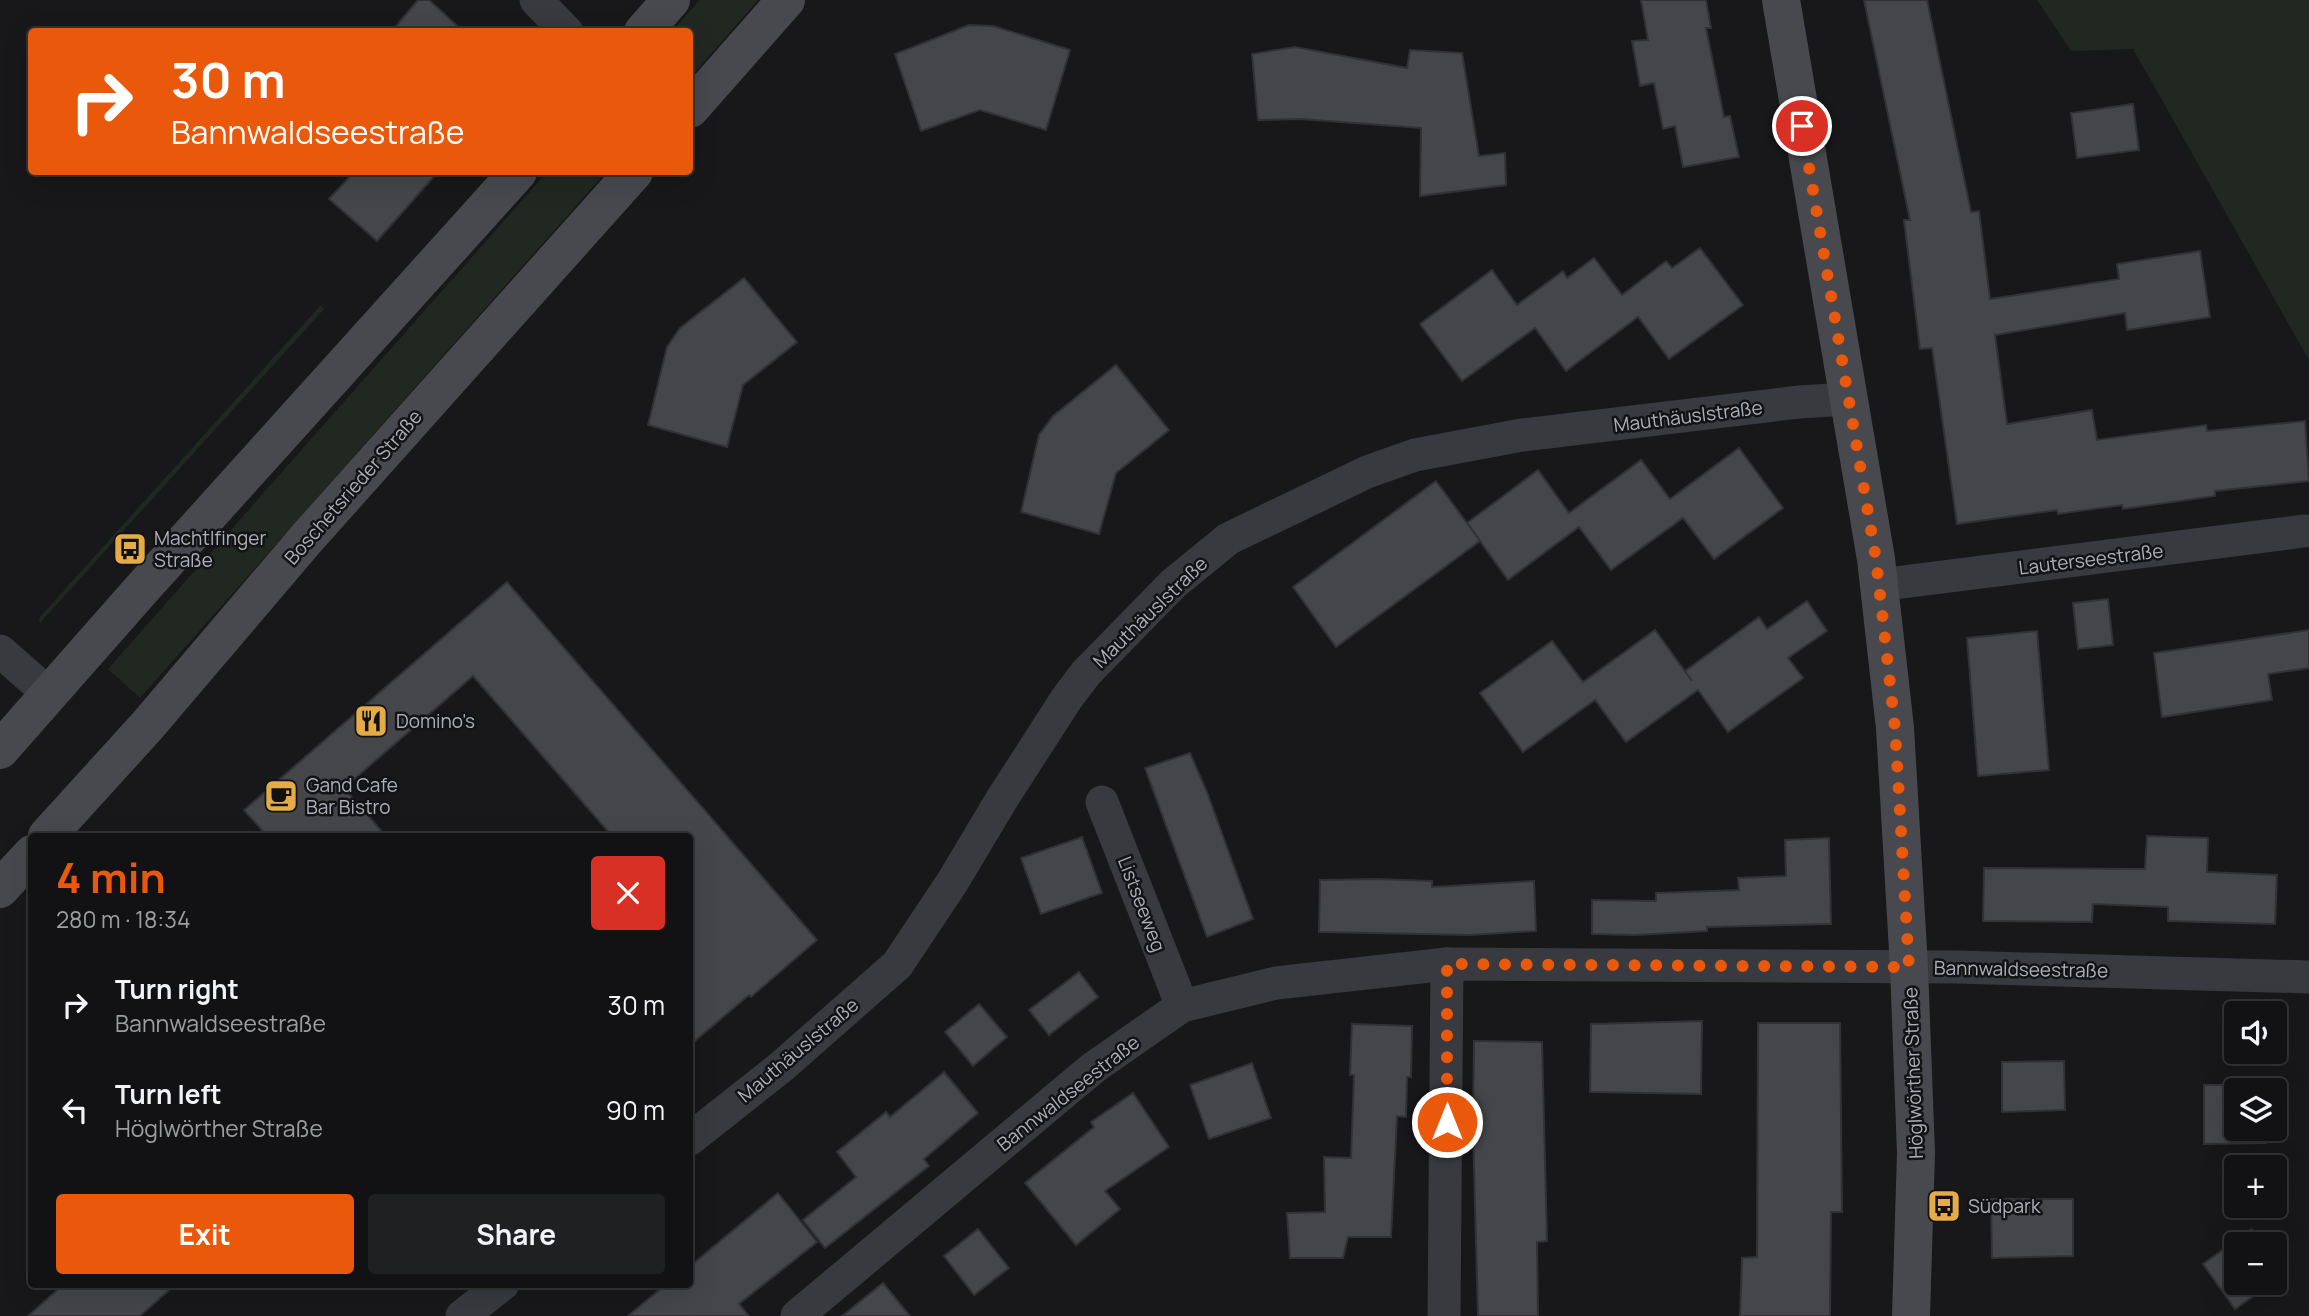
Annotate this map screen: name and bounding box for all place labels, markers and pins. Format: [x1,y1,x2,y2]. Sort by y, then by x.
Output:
pin [1772,96,1832,156]
place label: Machtlfinger Straße [154,525,266,573]
bus stop icon: Machtlfinger Straße [111,530,149,568]
restaurant icon: Domino's [352,702,390,740]
place label: Domino's [396,708,475,734]
place label: Gand Cafe Bar Bistro [306,772,398,820]
cafe icon: Gand Cafe Bar Bistro [262,777,300,815]
bus stop icon: Südpark [1925,1187,1963,1225]
place label: Südpark [1968,1193,2041,1219]

